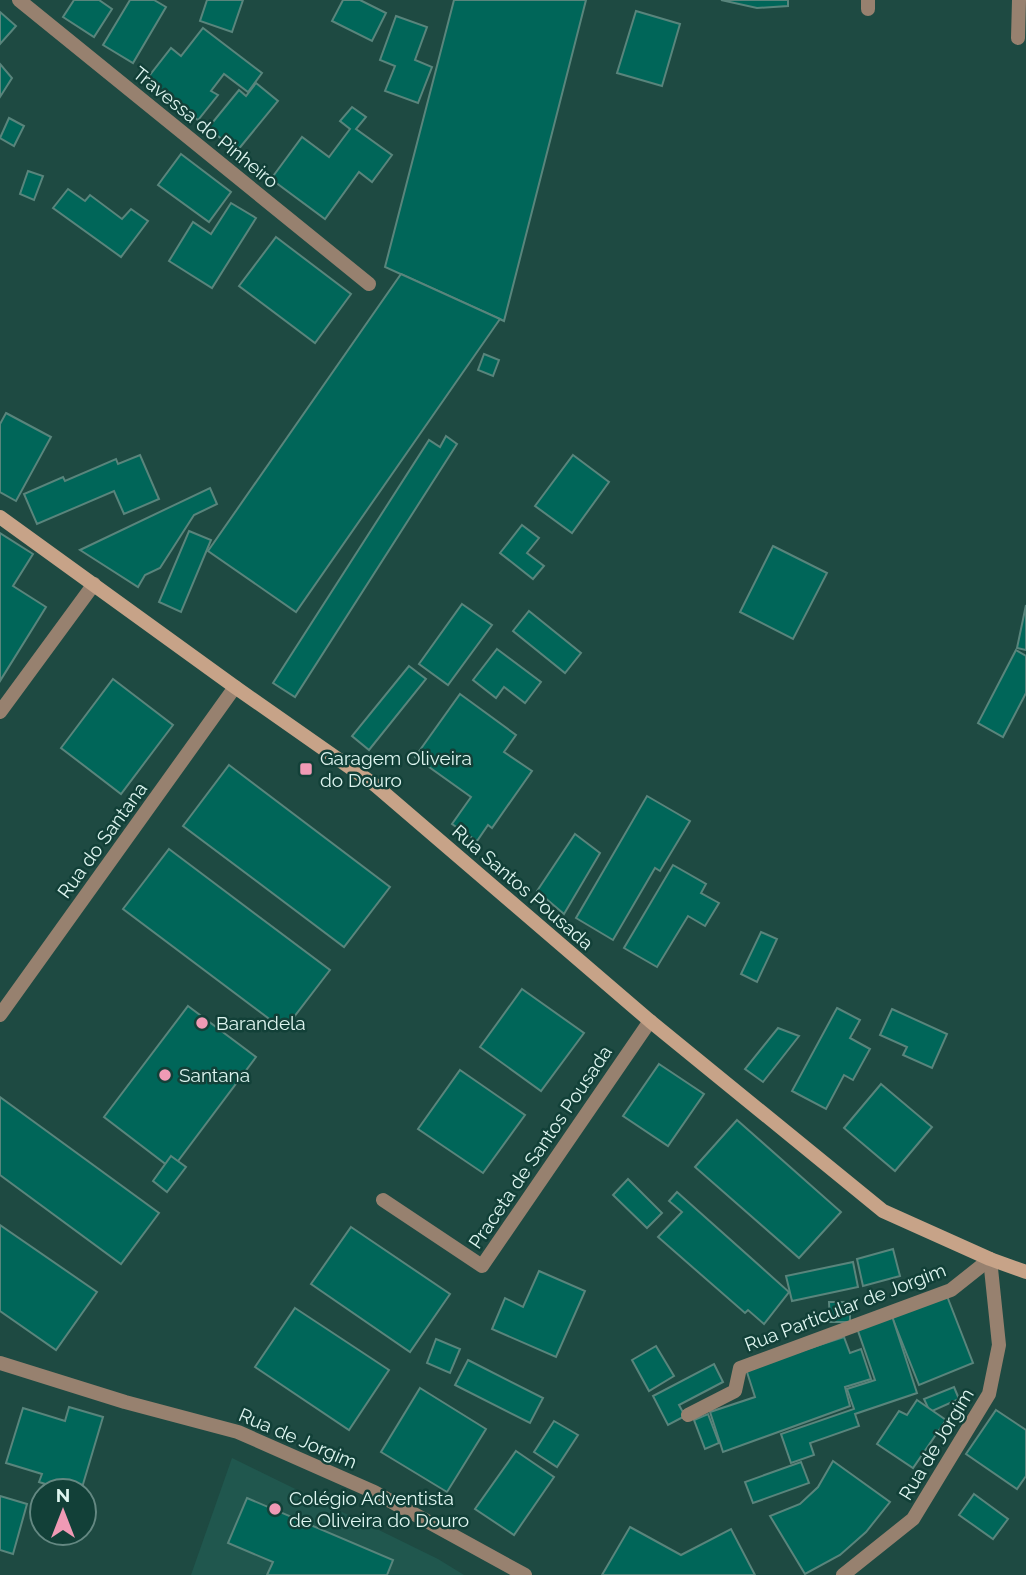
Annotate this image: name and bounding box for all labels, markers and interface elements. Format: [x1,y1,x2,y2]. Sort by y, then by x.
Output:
street label: Travessa do Pinheiro [129,62,283,192]
place label: Garagem Oliveira do Douro [320,747,472,791]
marker: Garagem Oliveira do Douro [298,761,314,777]
street label: Rua do Santana [53,778,151,902]
street label: Rua Santos Pousada [448,820,598,954]
place label: Barandela [216,1012,306,1034]
marker: Barandela [194,1015,210,1031]
street label: Praceta de Santos Pousada [464,1041,616,1253]
place label: Santana [179,1064,250,1086]
marker: Santana [157,1067,173,1083]
street label: Rua Particular de Jorgim [741,1258,949,1356]
street label: Rua de Jorgim [894,1384,978,1504]
street label: Rua de Jorgim [236,1403,360,1473]
north arrow [28,1477,98,1547]
text: N [56,1484,70,1506]
place label: Colégio Adventista de Oliveira do Douro [289,1487,469,1531]
marker: Colégio Adventista de Oliveira do Douro [267,1501,283,1517]

